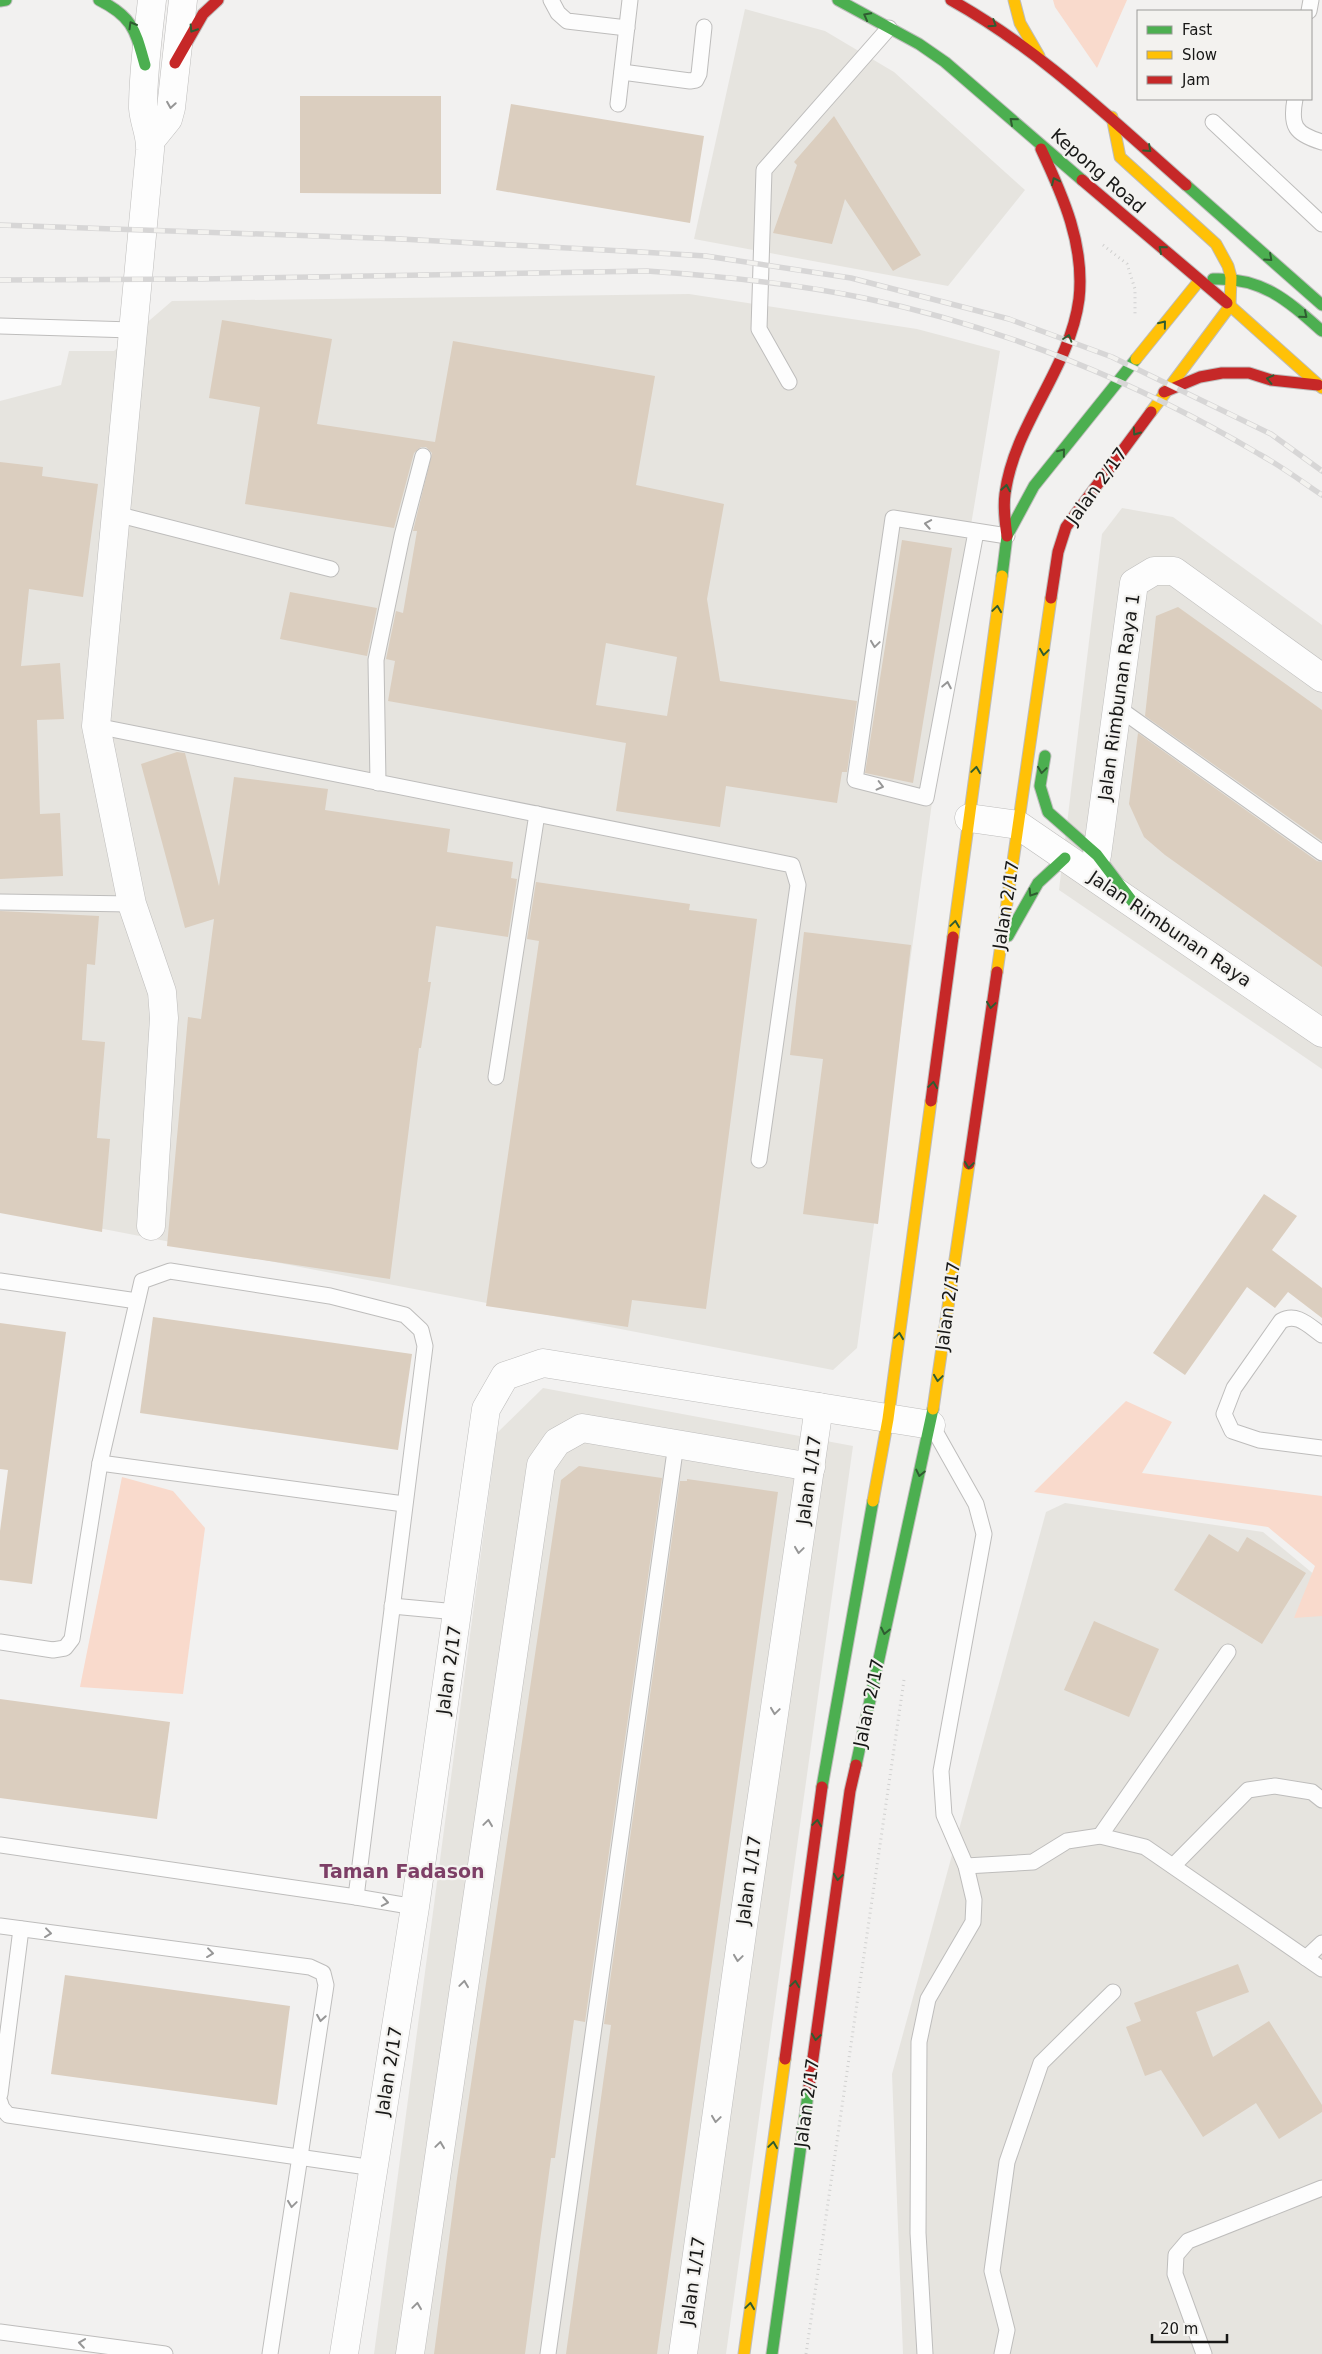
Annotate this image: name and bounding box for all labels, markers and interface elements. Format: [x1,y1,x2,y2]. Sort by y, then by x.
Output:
legend [1137,10,1312,100]
one-way arrow [863,12,872,22]
one-way arrow [988,18,997,28]
text: Fast [1182,21,1212,39]
one-way arrow [128,22,138,31]
one-way arrow [190,23,199,33]
text: Slow [1182,46,1217,64]
text: Jam [1181,71,1210,89]
one-way arrow [166,100,176,109]
one-way arrow [1009,117,1018,126]
street label: Kepong Road [1047,124,1150,217]
one-way arrow [1143,144,1152,153]
one-way arrow [1051,177,1062,186]
one-way arrow [1159,246,1168,255]
one-way arrow [1264,252,1273,261]
one-way arrow [1298,310,1307,318]
one-way arrow [1157,321,1166,330]
one-way arrow [1062,334,1072,343]
one-way arrow [1265,374,1274,385]
one-way arrow [1133,426,1142,436]
street label: Jalan 2/17 [1061,443,1132,529]
one-way arrow [1056,448,1065,457]
one-way arrow [1001,483,1011,492]
one-way arrow [924,519,932,530]
street label: Jalan Rimbunan Raya 1 [1093,592,1143,803]
one-way arrow [991,605,1002,613]
one-way arrow [870,640,881,648]
one-way arrow [1039,648,1050,656]
one-way arrow [942,681,952,689]
one-way arrow [970,766,981,774]
one-way arrow [1038,766,1048,775]
one-way arrow [875,780,884,791]
street label: Jalan 2/17 [988,859,1023,952]
street label: Jalan Rimbunan Raya [1084,866,1256,991]
one-way arrow [1028,887,1038,896]
one-way arrow [949,920,960,928]
one-way arrow [986,1001,997,1009]
one-way arrow [928,1081,938,1089]
one-way arrow [964,1161,974,1170]
street label: Jalan 2/17 [931,1260,964,1353]
one-way arrow [894,1331,904,1340]
one-way arrow [933,1375,944,1383]
street label: Jalan 1/17 [792,1434,825,1527]
one-way arrow [915,1468,926,1477]
one-way arrow [794,1546,804,1555]
street label: Jalan 2/17 [432,1624,465,1717]
one-way arrow [880,1627,891,1636]
street label: Jalan 2/17 [849,1657,888,1750]
one-way arrow [770,1707,780,1715]
one-way arrow [811,1818,822,1826]
one-way arrow [482,1819,492,1828]
street label: Jalan 1/17 [732,1834,765,1927]
district label: Taman Fadason [319,1860,485,1882]
one-way arrow [833,1873,844,1881]
one-way arrow [381,1896,390,1906]
one-way arrow [44,1927,53,1937]
one-way arrow [205,1948,214,1958]
one-way arrow [733,1955,744,1963]
one-way arrow [789,1979,800,1987]
one-way arrow [458,1980,469,1988]
one-way arrow [316,2014,326,2023]
street label: Jalan 2/17 [371,2025,406,2118]
one-way arrow [811,2033,821,2042]
street label: Jalan 2/17 [790,2057,823,2150]
one-way arrow [711,2115,721,2124]
one-way arrow [767,2140,777,2149]
one-way arrow [435,2141,445,2149]
one-way arrow [287,2200,298,2208]
street label: Jalan 1/17 [676,2235,709,2328]
one-way arrow [411,2301,421,2310]
one-way arrow [745,2301,755,2310]
scale bar [1152,2312,1227,2344]
text: 20 m [1160,2320,1198,2338]
one-way arrow [77,2338,85,2349]

